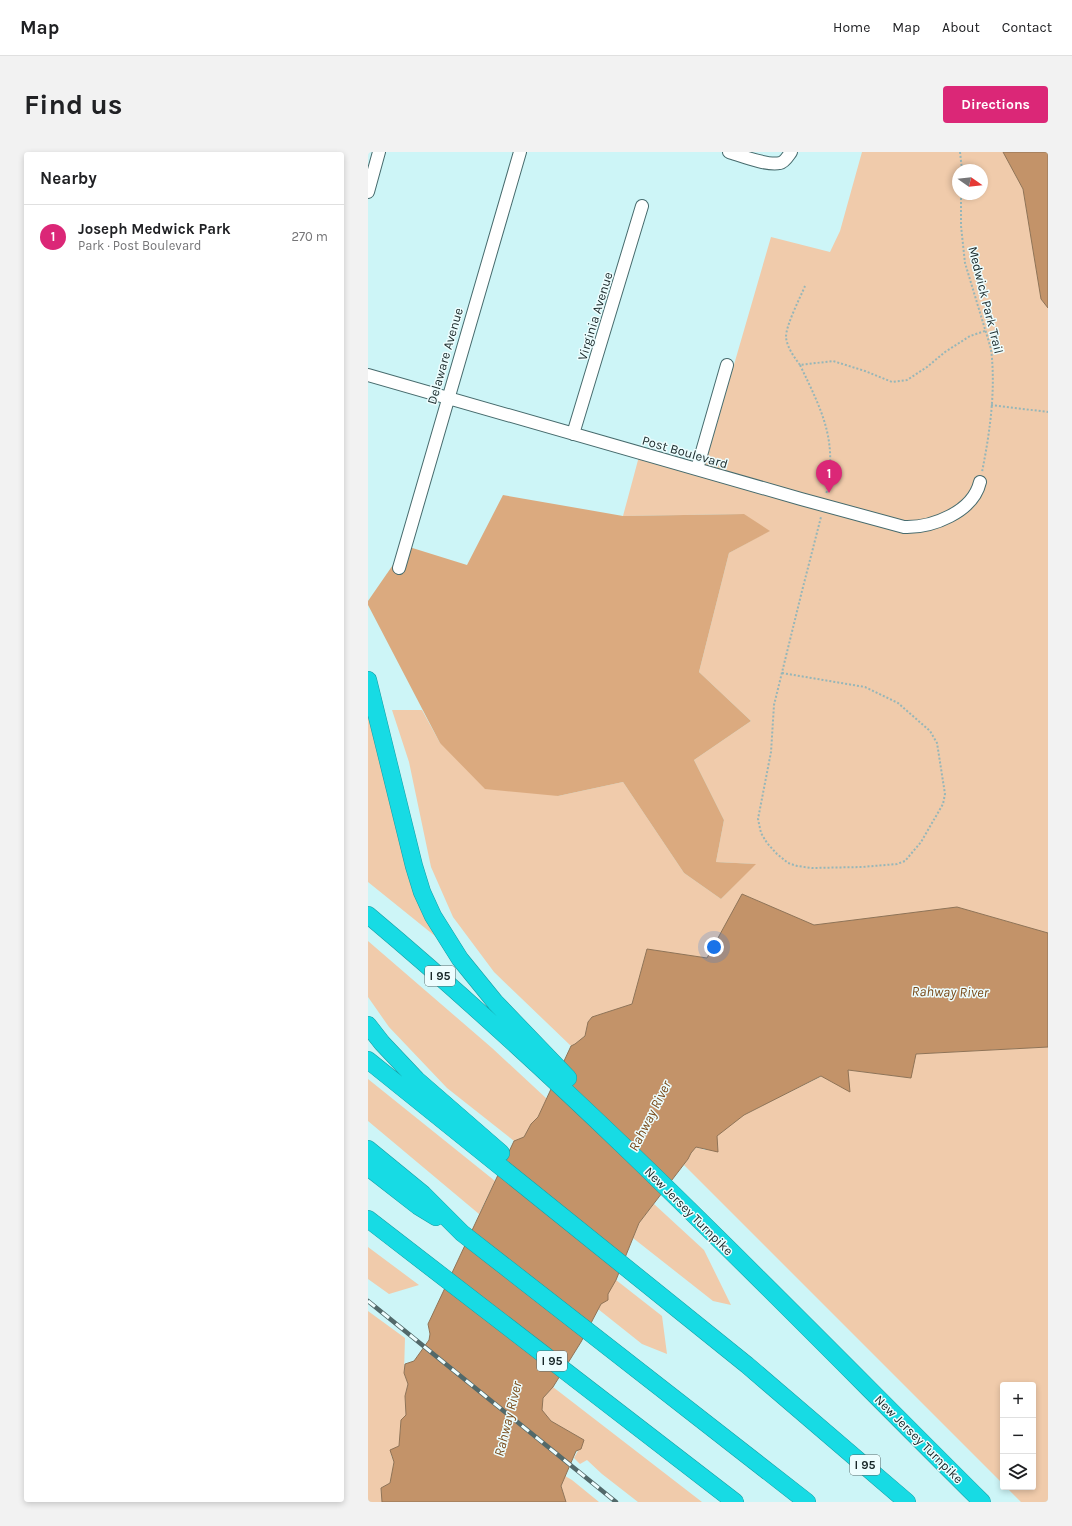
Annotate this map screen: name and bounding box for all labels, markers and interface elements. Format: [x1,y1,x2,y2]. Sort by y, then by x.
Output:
text: Map [20,17,59,39]
text: Home [833,19,870,36]
text: Map [892,19,920,36]
text: About [942,19,980,36]
text: Contact [1002,19,1052,36]
button: Directions [943,86,1048,123]
text: Find us [24,88,123,121]
north arrow [952,164,988,200]
text: Nearby [40,168,97,188]
text: Joseph Medwick Park [78,220,231,238]
text: 1 [51,229,55,244]
text: 270 m [291,229,328,244]
text: Park · Post Boulevard [78,238,201,253]
street label: Medwick Park Trail [965,245,1007,355]
street label: Virginia Avenue [574,270,616,362]
street label: Delaware Avenue [424,306,466,406]
street label: Post Boulevard [640,433,730,471]
pin: 1 [816,460,842,493]
your location [704,937,724,957]
road number: I 95 [425,966,455,986]
water label: Rahway River [911,983,990,1001]
water label: Rahway River [625,1077,676,1154]
street label: New Jersey Turnpike [642,1164,737,1259]
road number: I 95 [537,1351,567,1371]
water label: Rahway River [490,1379,526,1458]
map controls [1000,1382,1036,1490]
button: + [1000,1382,1036,1418]
street label: New Jersey Turnpike [872,1392,967,1487]
button: − [1000,1418,1036,1454]
button: layers [1000,1454,1036,1490]
road number: I 95 [850,1455,880,1475]

